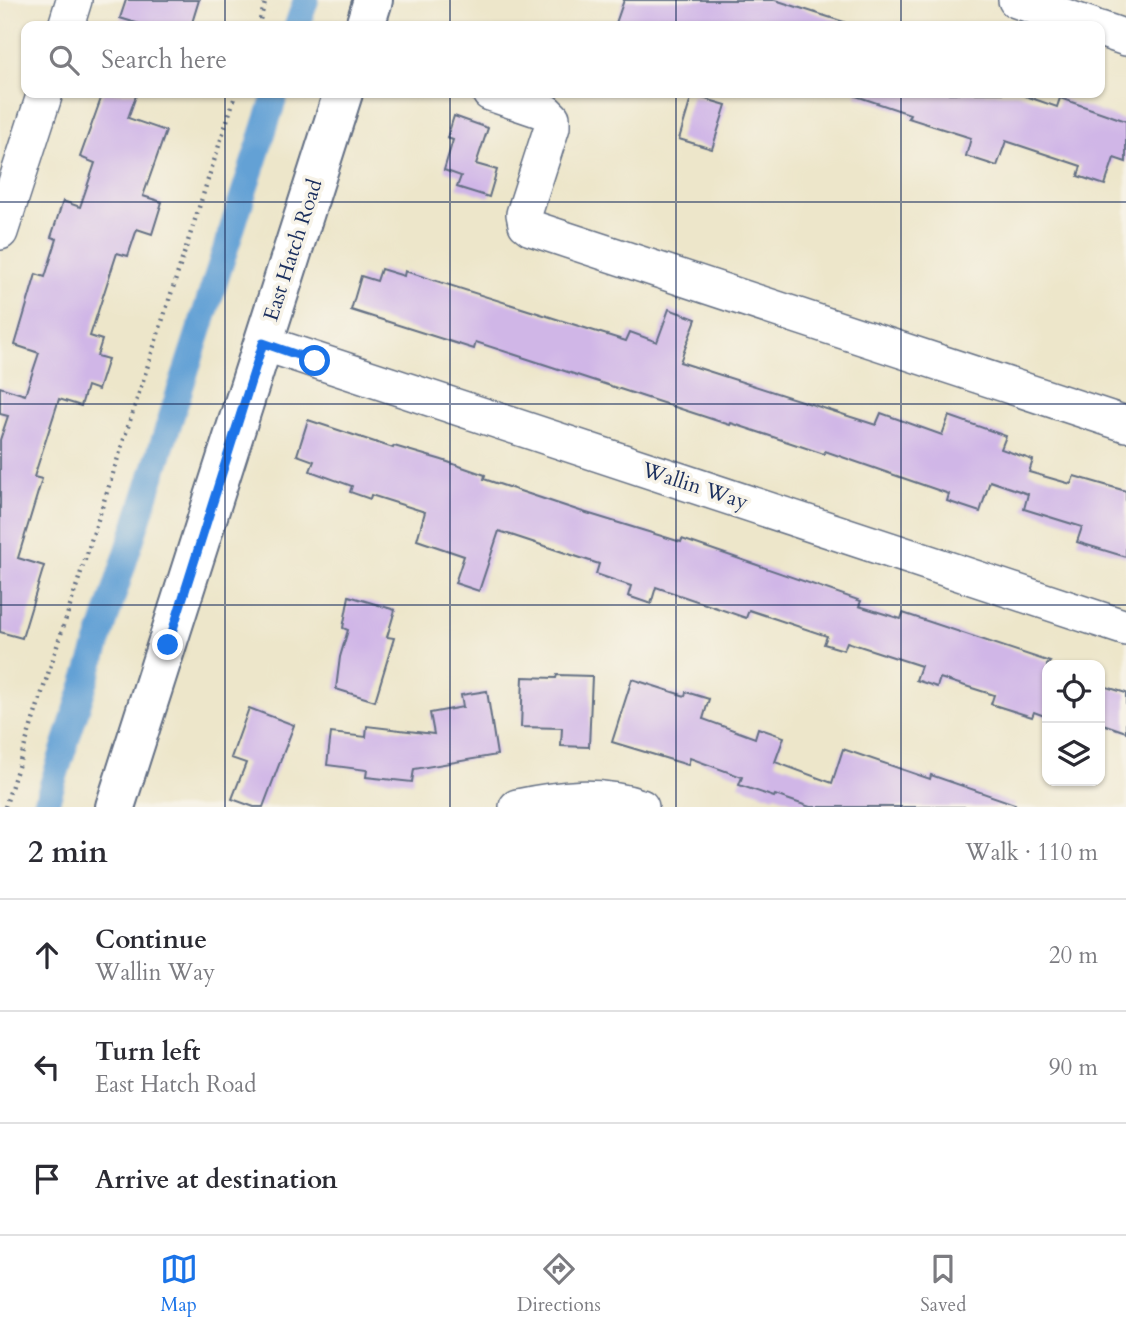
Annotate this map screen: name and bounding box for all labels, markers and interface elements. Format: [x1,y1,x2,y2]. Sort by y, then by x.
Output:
search box [21,21,1105,98]
icon: search [45,41,83,79]
text: Search here [101,42,227,77]
street label: East Hatch Road [256,175,330,325]
route start [299,345,330,376]
street label: Wallin Way [637,455,752,517]
route end [152,629,183,660]
map controls [1042,660,1105,786]
button: locate [1042,660,1105,723]
button: layers [1042,723,1105,786]
text: 2 min [28,832,108,873]
text: Walk · 110 m [965,837,1098,868]
text: Continue [95,922,207,957]
icon: ahead [28,936,66,974]
text: 20 m [1049,940,1098,971]
text: Wallin Way [95,957,215,988]
text: Turn left [95,1034,200,1069]
icon: left [28,1048,66,1086]
text: 90 m [1049,1052,1098,1083]
text: East Hatch Road [95,1069,257,1100]
icon: arrive [28,1160,66,1198]
text: Arrive at destination [95,1162,338,1197]
tab: Map [160,1250,198,1318]
tab: Directions [517,1250,601,1318]
tab: Saved [920,1250,966,1318]

